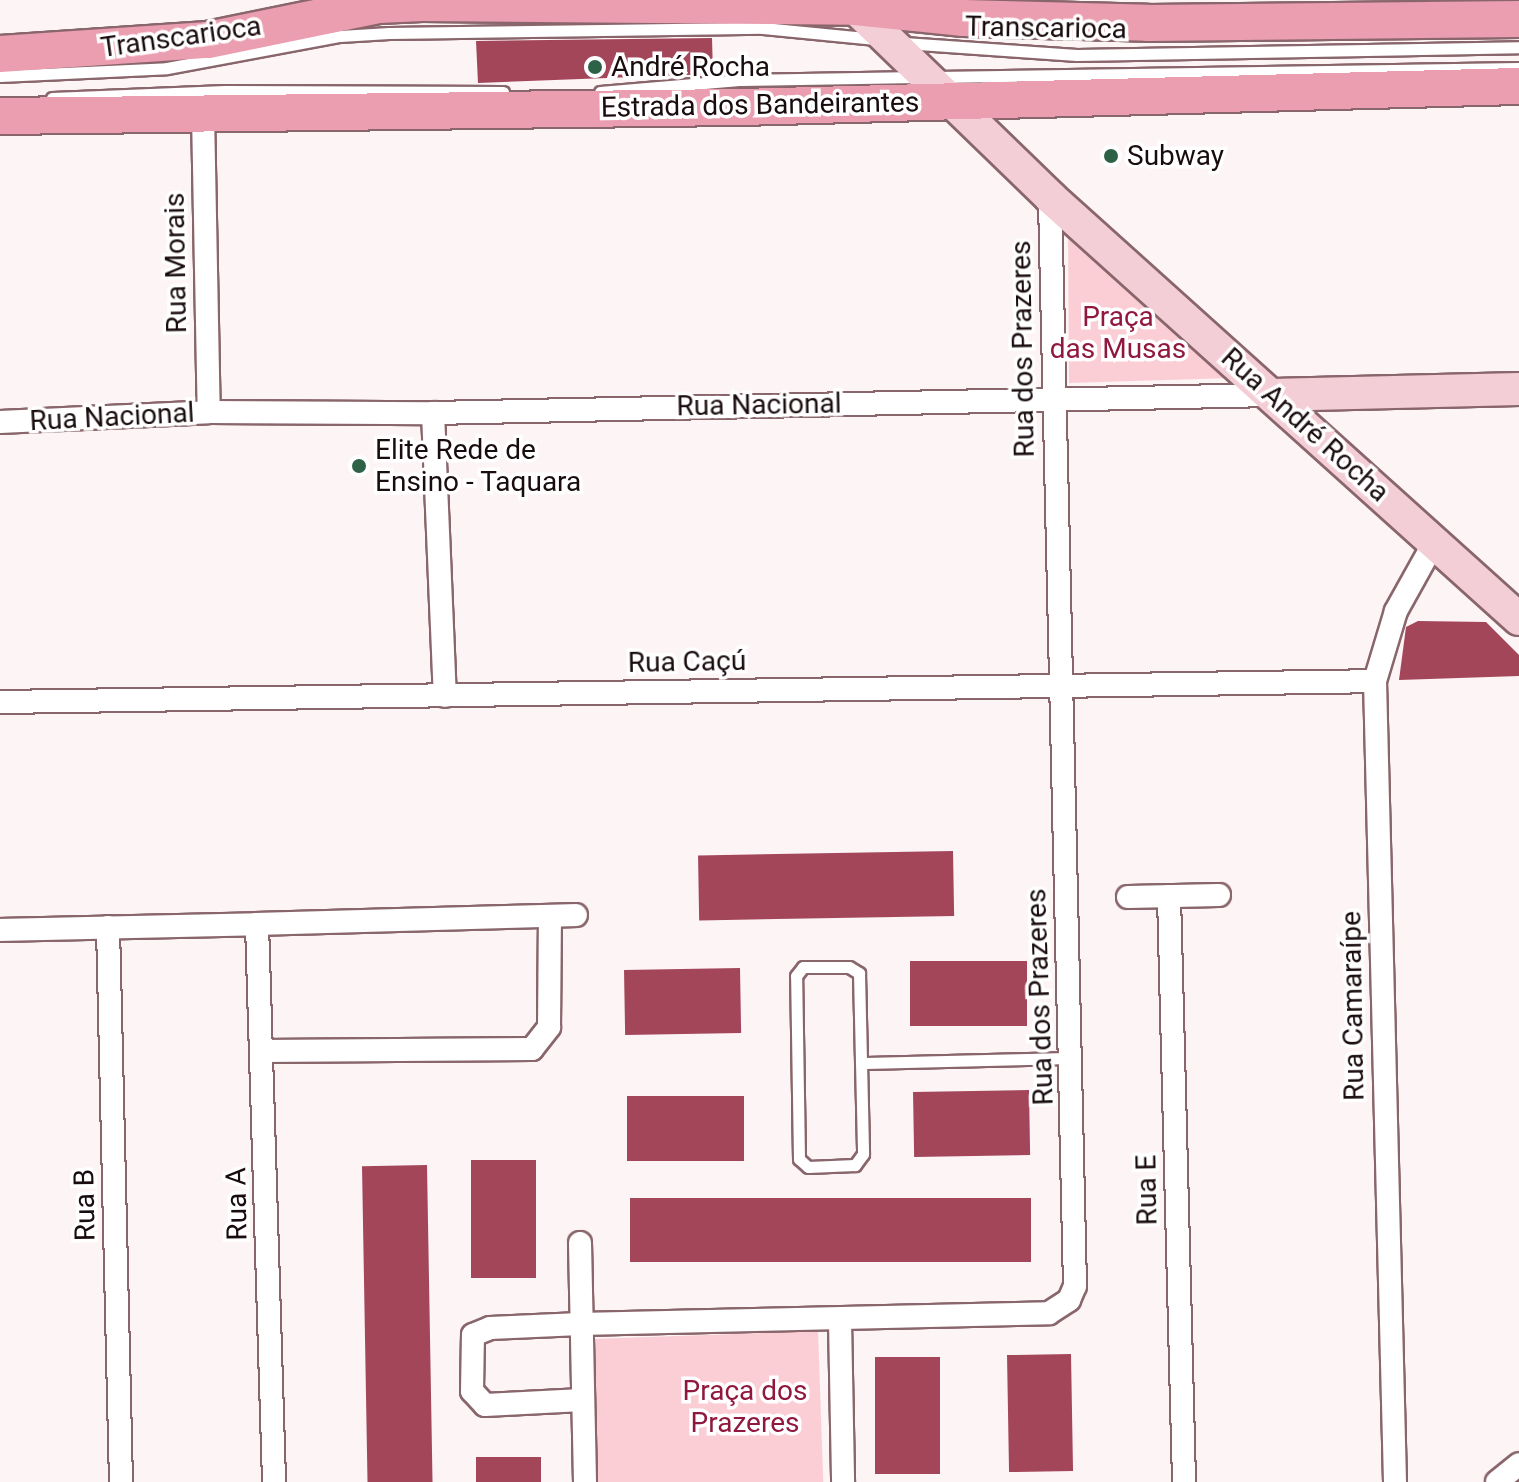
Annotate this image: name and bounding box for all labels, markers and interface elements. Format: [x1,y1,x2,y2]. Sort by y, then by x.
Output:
street label: Transcarioca [99,9,263,65]
street label: Transcarioca [965,10,1127,46]
place label: André Rocha [611,50,770,84]
marker: André Rocha [586,58,604,76]
street label: Estrada dos Bandeirantes [600,85,920,125]
place label: Subway [1127,139,1224,173]
marker: Subway [1102,147,1120,165]
street label: Rua Morais [158,192,194,334]
street label: Rua dos Prazeres [1004,240,1042,458]
park label: Praça das Musas [1050,300,1186,366]
street label: Rua André Rocha [1214,341,1396,509]
street label: Rua Nacional [676,387,842,423]
street label: Rua Nacional [29,396,195,438]
place label: Elite Rede de Ensino - Taquara [375,433,582,499]
marker: Elite Rede de Ensino - Taquara [350,457,368,475]
street label: Rua Caçú [628,644,746,680]
street label: Rua dos Prazeres [1019,888,1061,1106]
street label: Rua Camaraípe [1335,911,1371,1101]
street label: Rua E [1130,1154,1164,1226]
street label: Rua A [220,1167,254,1241]
street label: Rua B [68,1169,102,1241]
park label: Praça dos Prazeres [683,1374,807,1440]

